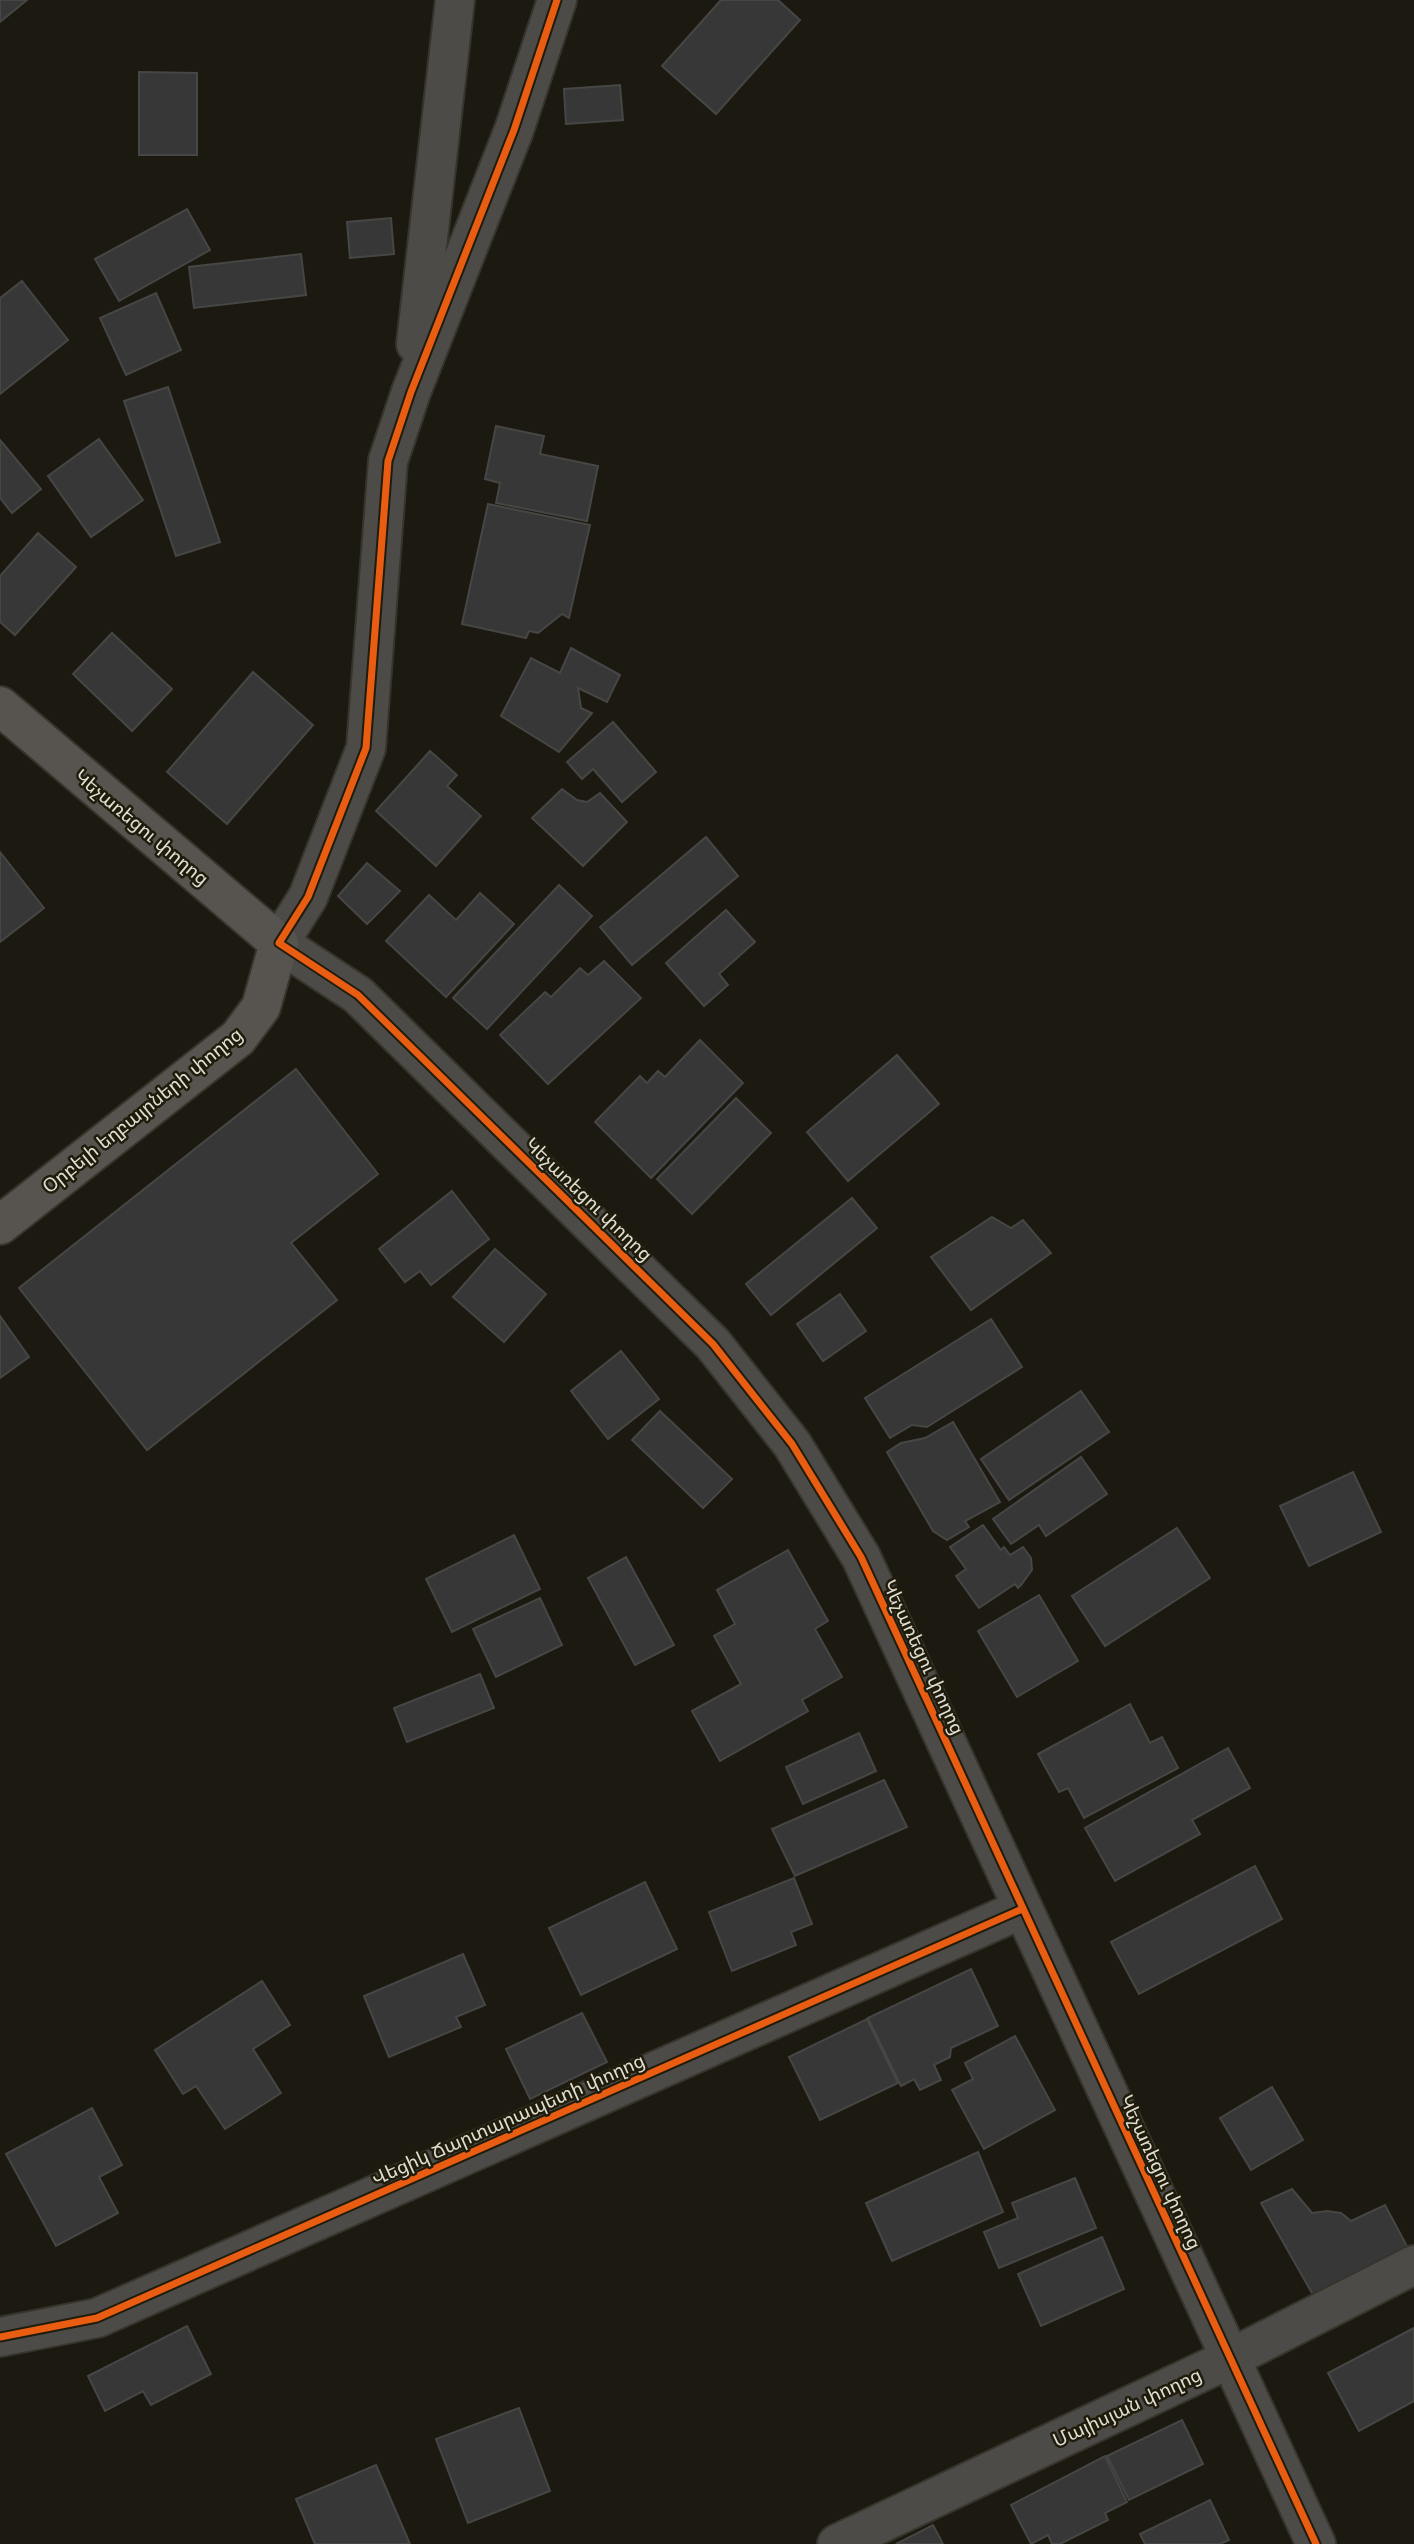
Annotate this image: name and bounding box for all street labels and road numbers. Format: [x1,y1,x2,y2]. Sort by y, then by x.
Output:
street label: Կեչառեցու փողոց [70,765,213,890]
street label: Օրբելի եղբայրների փողոց [38,1023,247,1198]
street label: Կեչառեցու փողոց [520,1133,657,1266]
street label: Կեչառեցու փողոց [878,1576,969,1738]
street label: Վեցիկ Ճարտարապետի փողոց [368,2049,648,2190]
street label: Կեչառեցու փողոց [1115,2091,1206,2253]
street label: Մայիսյան փողոց [1049,2363,1205,2452]

